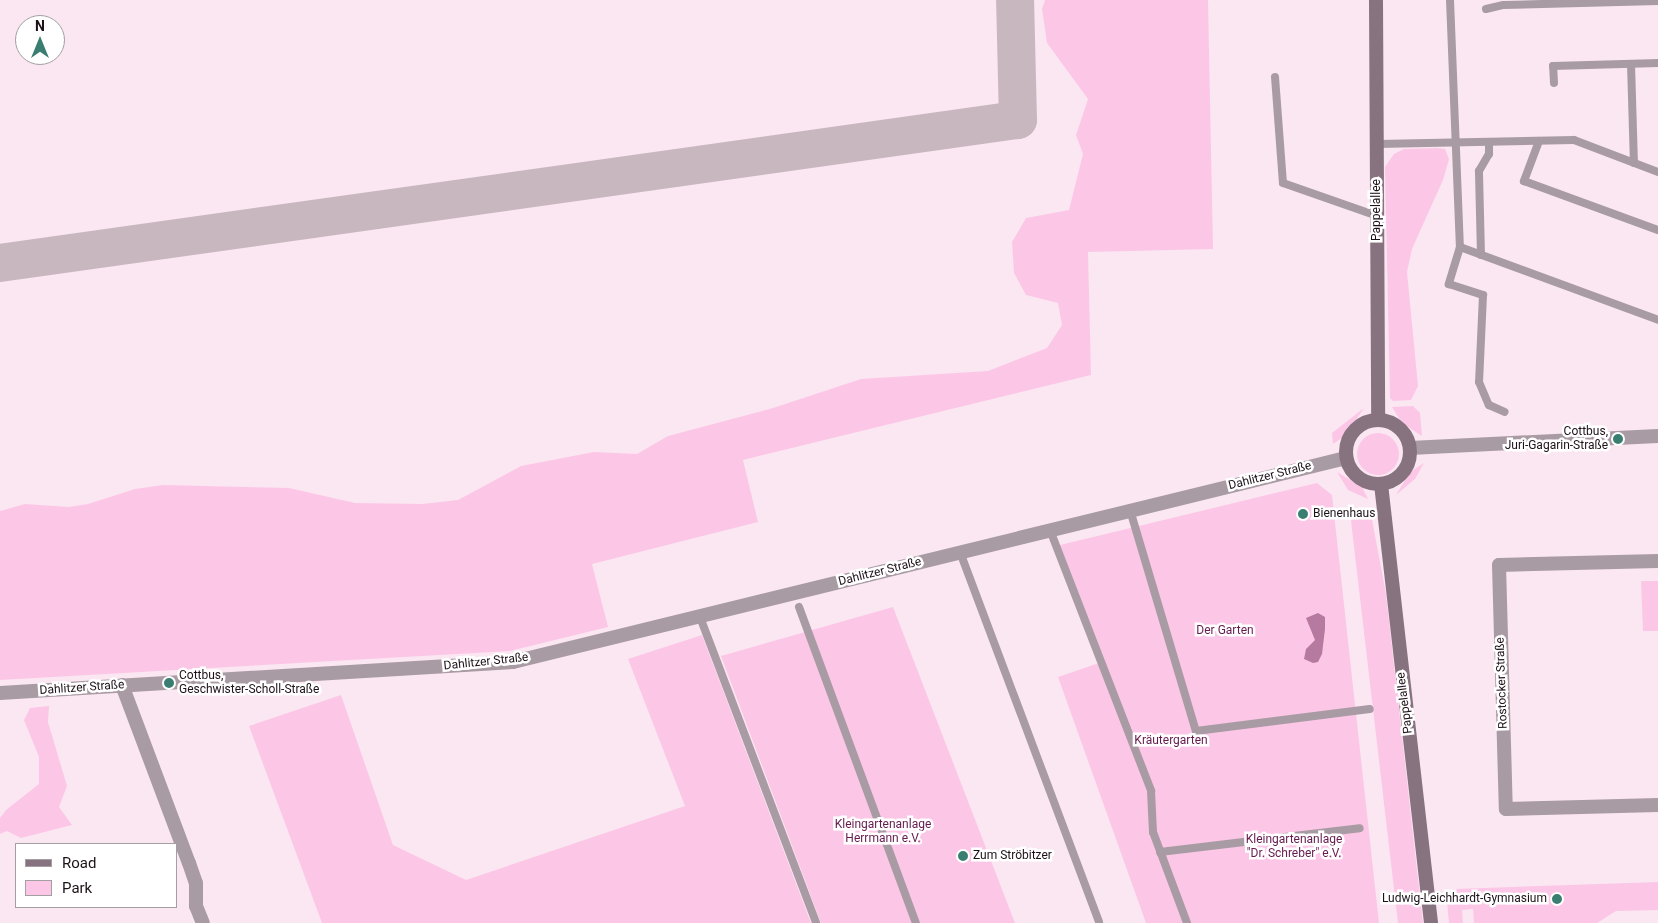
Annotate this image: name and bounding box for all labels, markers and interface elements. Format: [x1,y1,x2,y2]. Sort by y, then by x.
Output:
north arrow [15,15,65,65]
text: N [35,18,45,34]
street label: Pappelallee [1370,179,1384,241]
place label: Cottbus, Juri-Gagarin-Straße [1505,425,1608,453]
marker: Cottbus, Juri-Gagarin-Straße [1612,433,1624,445]
street label: Dahlitzer Straße [1227,459,1313,493]
place label: Bienenhaus [1313,507,1375,521]
marker: Bienenhaus [1297,508,1309,520]
street label: Dahlitzer Straße [837,555,923,589]
park label: Der Garten [1196,624,1254,638]
street label: Rostocker Straße [1493,637,1511,729]
street label: Dahlitzer Straße [443,650,529,674]
place label: Cottbus, Geschwister-Scholl-Straße [179,669,319,697]
street label: Pappelallee [1394,671,1416,735]
marker: Cottbus, Geschwister-Scholl-Straße [163,677,175,689]
street label: Dahlitzer Straße [39,678,125,698]
park label: Kräutergarten [1134,734,1208,748]
park label: Kleingartenanlage Herrmann e.V. [835,818,931,846]
park label: Kleingartenanlage "Dr. Schreber" e.V. [1246,833,1342,861]
legend [15,843,178,908]
place label: Zum Ströbitzer [973,849,1052,863]
marker: Zum Ströbitzer [957,850,969,862]
text: Road [62,854,96,872]
text: Park [62,879,92,897]
place label: Ludwig-Leichhardt-Gymnasium [1382,892,1547,906]
marker: Ludwig-Leichhardt-Gymnasium [1551,893,1563,905]

